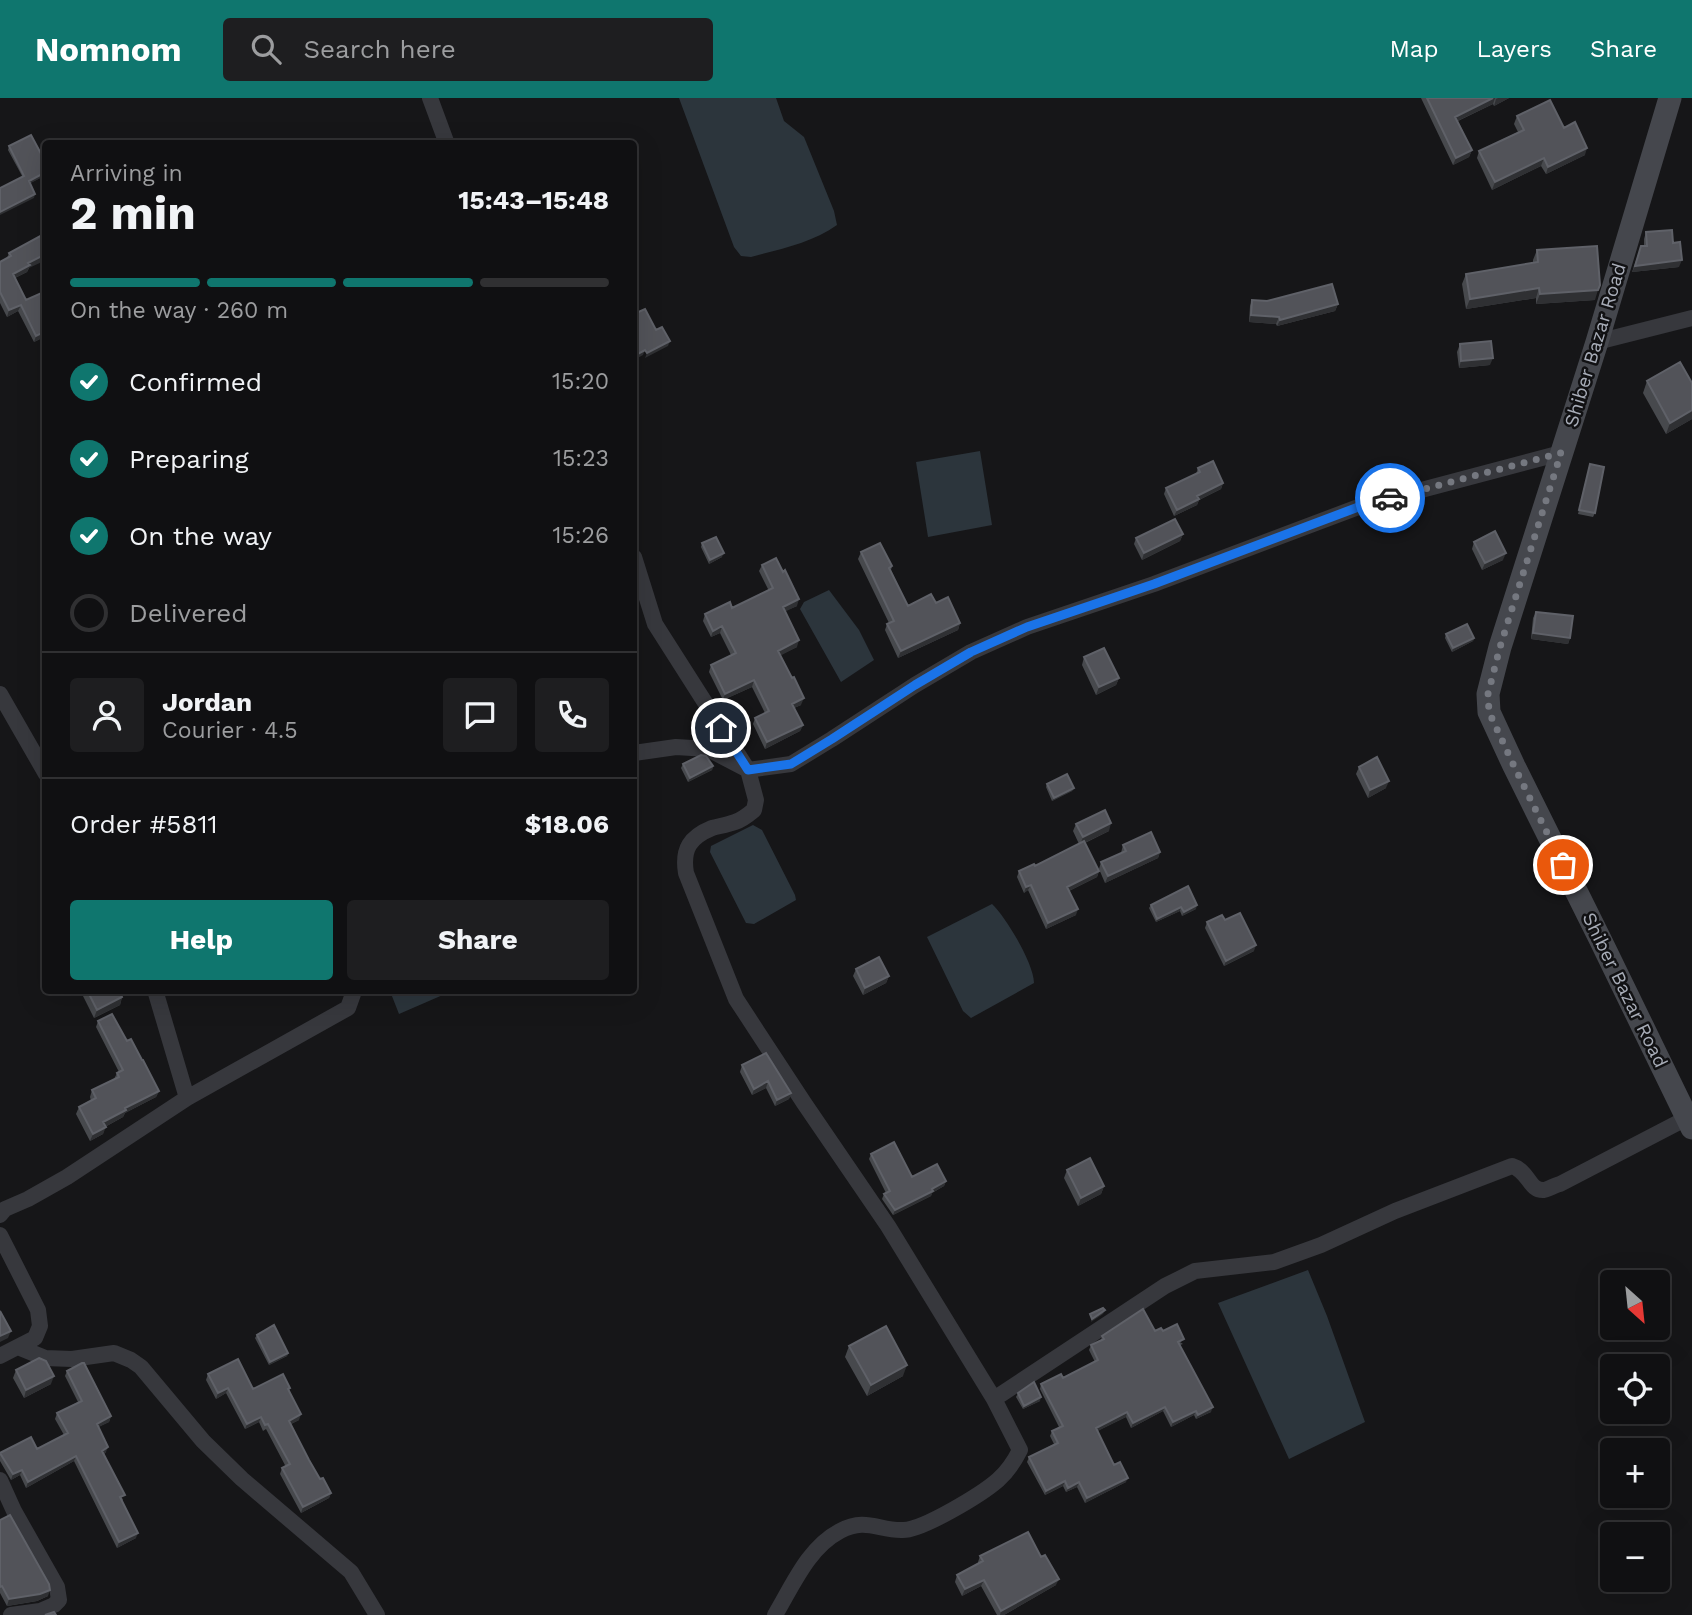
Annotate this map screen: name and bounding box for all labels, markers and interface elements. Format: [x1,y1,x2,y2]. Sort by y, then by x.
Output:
search box [223,18,713,81]
text: Nomnom [35,30,181,69]
icon: search [247,30,285,68]
text: Search here [303,34,456,64]
text: Map [1390,35,1438,63]
text: Layers [1476,35,1552,63]
text: Share [1590,35,1657,63]
text: Arriving in [70,160,183,187]
text: 15:43–15:48 [458,185,609,215]
text: 2 min [70,186,196,240]
street label: Shiber Bazar Road [1559,260,1631,430]
text: On the way · 260 m [70,297,288,324]
icon: check [70,363,108,401]
text: Confirmed [129,367,262,397]
text: 15:20 [552,368,609,395]
icon: check [70,440,108,478]
text: Preparing [129,444,249,474]
text: 15:23 [553,445,609,472]
courier [1355,463,1425,533]
icon: car [1371,479,1409,517]
icon: check [70,517,108,555]
text: On the way [129,521,272,551]
text: 15:26 [552,522,609,549]
text: Delivered [129,598,248,628]
button: person [70,678,144,752]
button: chat [443,678,517,752]
button: phone [535,678,609,752]
text: Jordan [162,687,252,717]
pin [691,698,751,758]
icon: home [702,709,740,747]
text: Courier · 4.5 [162,717,298,744]
text: Order #5811 [70,809,218,839]
text: $18.06 [525,809,609,839]
pin [1533,835,1593,895]
icon: bag [1544,846,1582,884]
button: Help [70,900,333,980]
button: Share [347,900,609,980]
street label: Shiber Bazar Road [1577,909,1673,1071]
north arrow [1600,1270,1670,1340]
map controls [1600,1270,1670,1592]
button: locate [1600,1354,1670,1424]
button: + [1600,1438,1670,1508]
button: − [1600,1522,1670,1592]

